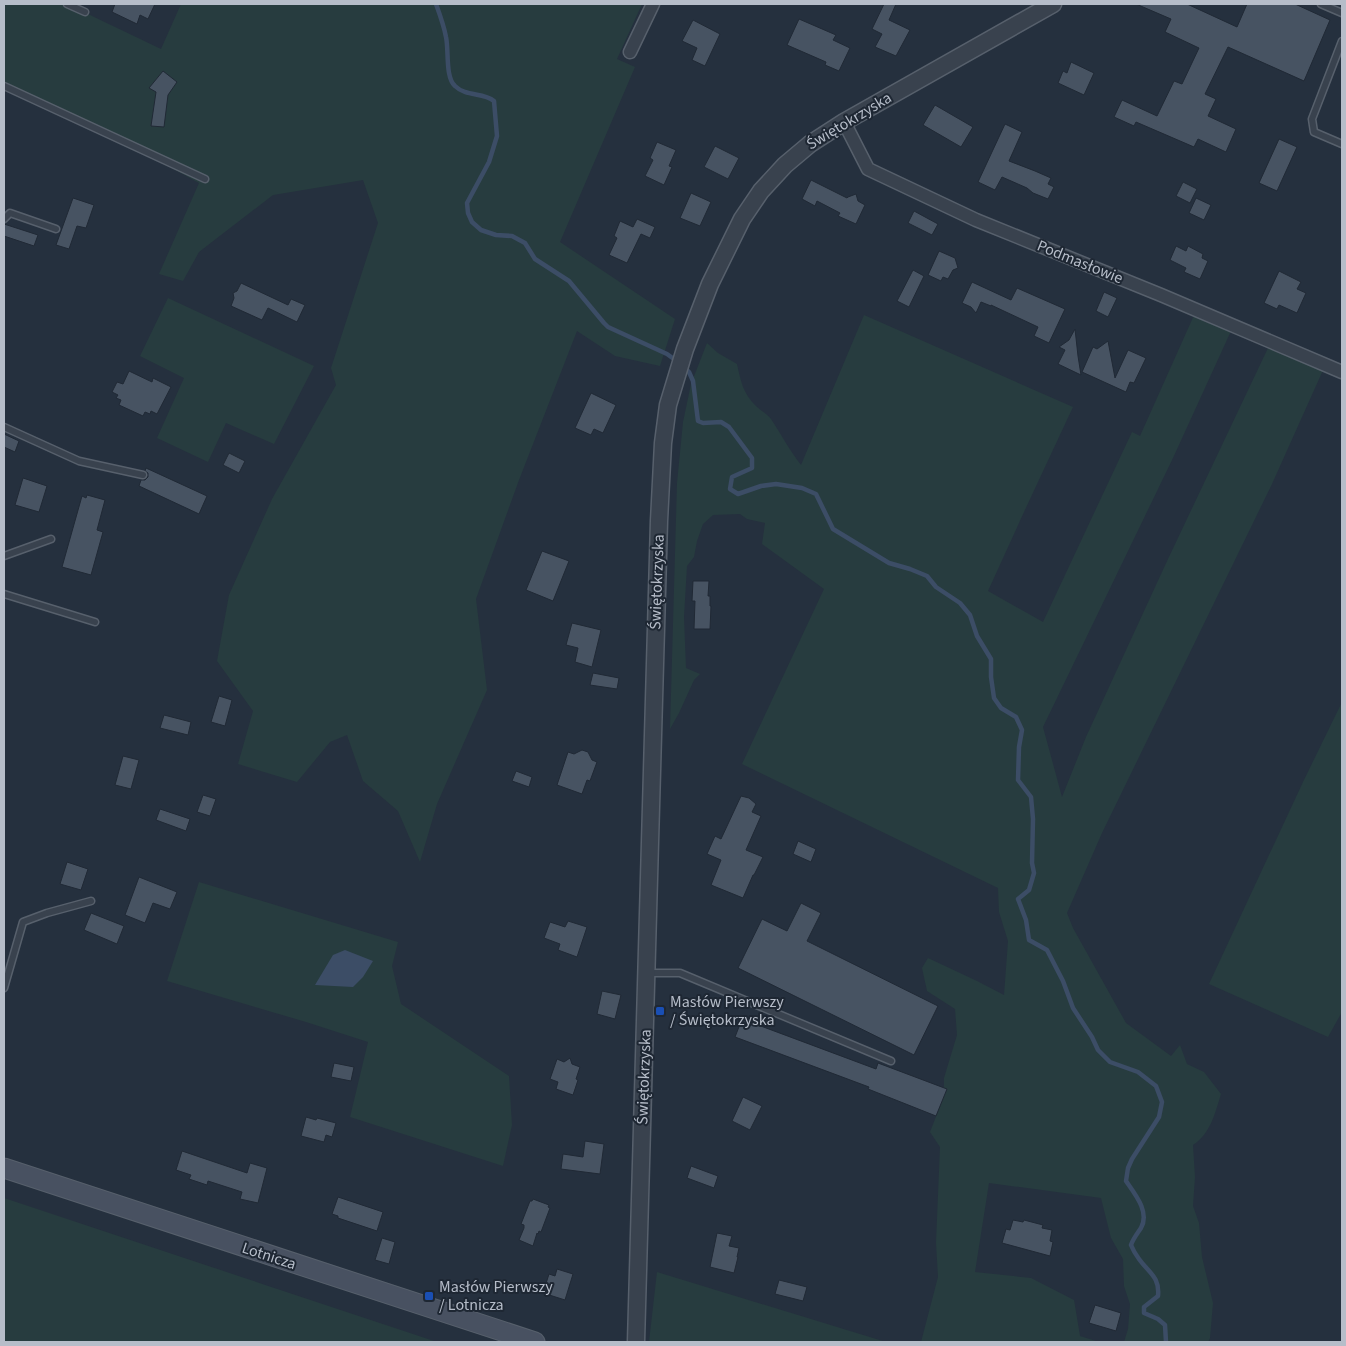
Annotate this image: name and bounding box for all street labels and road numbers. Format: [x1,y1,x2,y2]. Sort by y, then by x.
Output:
street label: Świętokrzyska [802,87,896,155]
street label: Podmasłowie [1034,235,1126,289]
street label: Świętokrzyska [644,534,670,630]
street label: Świętokrzyska [631,1029,657,1125]
street label: Lotnicza [239,1237,299,1275]

